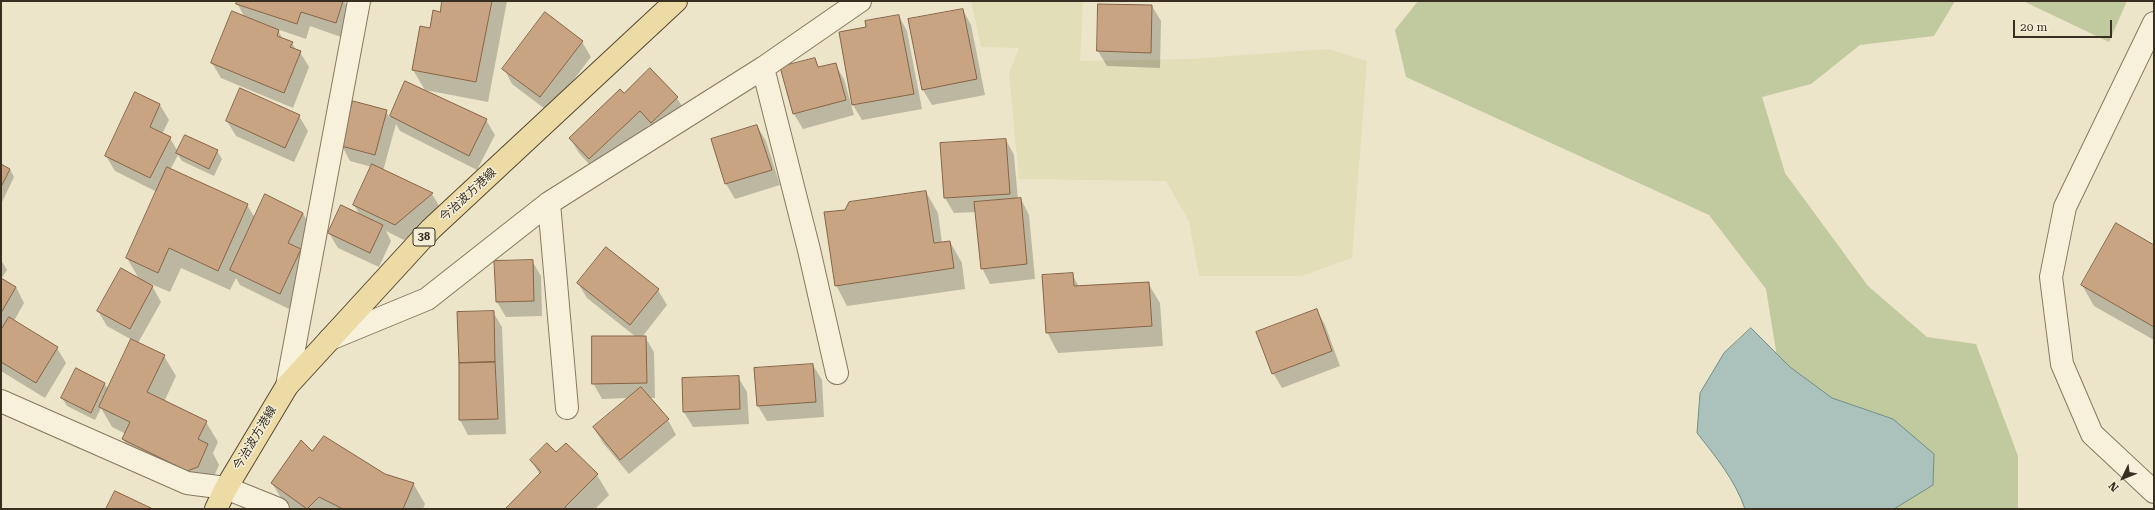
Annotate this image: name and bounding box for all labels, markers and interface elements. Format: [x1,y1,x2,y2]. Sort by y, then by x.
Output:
scale bar [2015,12,2114,38]
text: 20 m [2020,20,2047,34]
street label: 今治波方港線 [437,165,499,225]
road number: 38 [413,228,435,246]
street label: 今治波方港線 [230,403,280,473]
north arrow [2103,458,2143,498]
text: N [2106,479,2122,494]

